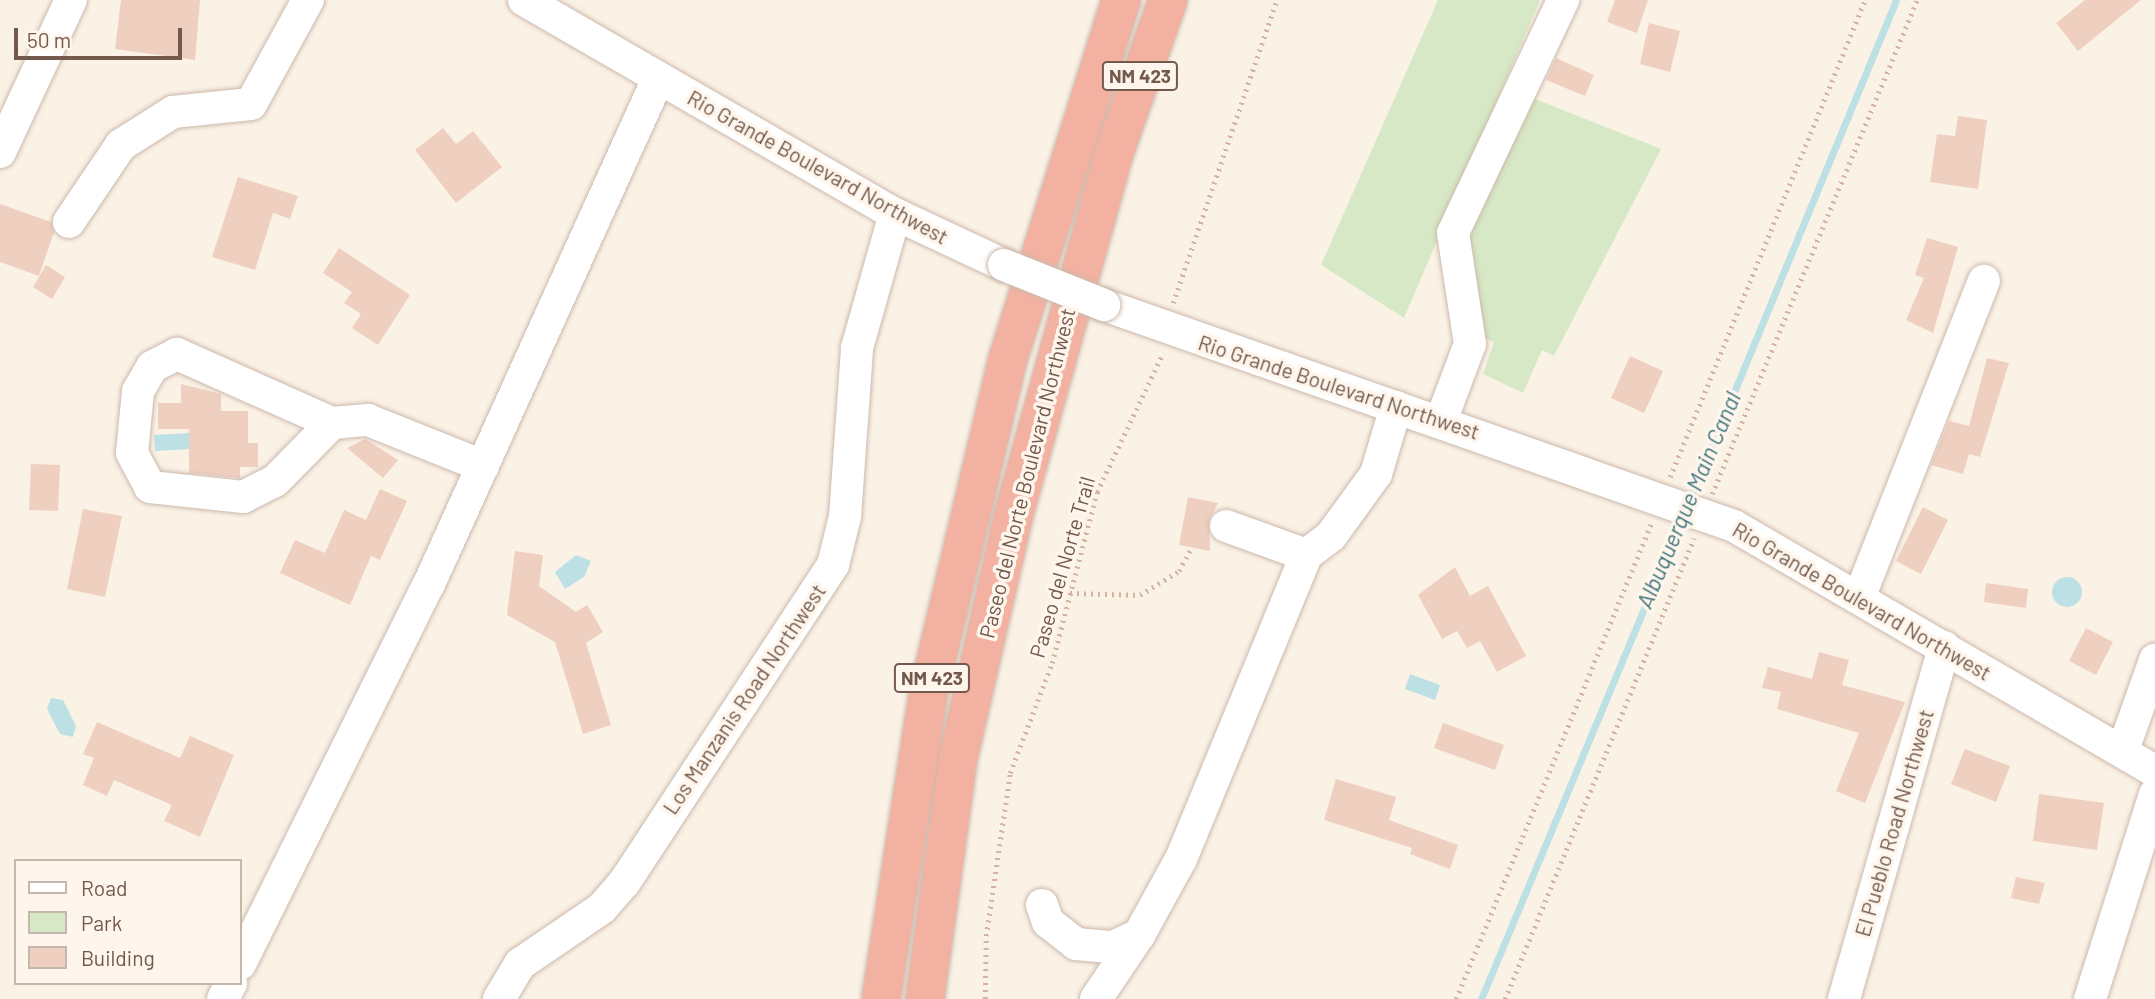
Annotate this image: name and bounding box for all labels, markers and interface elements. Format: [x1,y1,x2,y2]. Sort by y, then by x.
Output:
scale bar [18,14,186,58]
text: 50 m [27,27,71,52]
road number: NM 423 [1102,60,1178,92]
street label: Rio Grande Boulevard Northwest [683,85,953,249]
street label: Paseo del Norte Boulevard Northwest [974,305,1080,641]
street label: Rio Grande Boulevard Northwest [1195,330,1483,444]
water label: Albuquerque Main Canal [1630,388,1746,612]
street label: Paseo del Norte Trail [1024,473,1100,661]
street label: Rio Grande Boulevard Northwest [1728,517,1996,685]
street label: Los Manzanis Road Northwest [657,579,831,819]
road number: NM 423 [894,663,970,694]
street label: El Pueblo Road Northwest [1849,707,1939,939]
legend [14,859,242,985]
text: Road [81,875,127,900]
text: Park [81,910,122,935]
text: Building [81,945,155,970]

